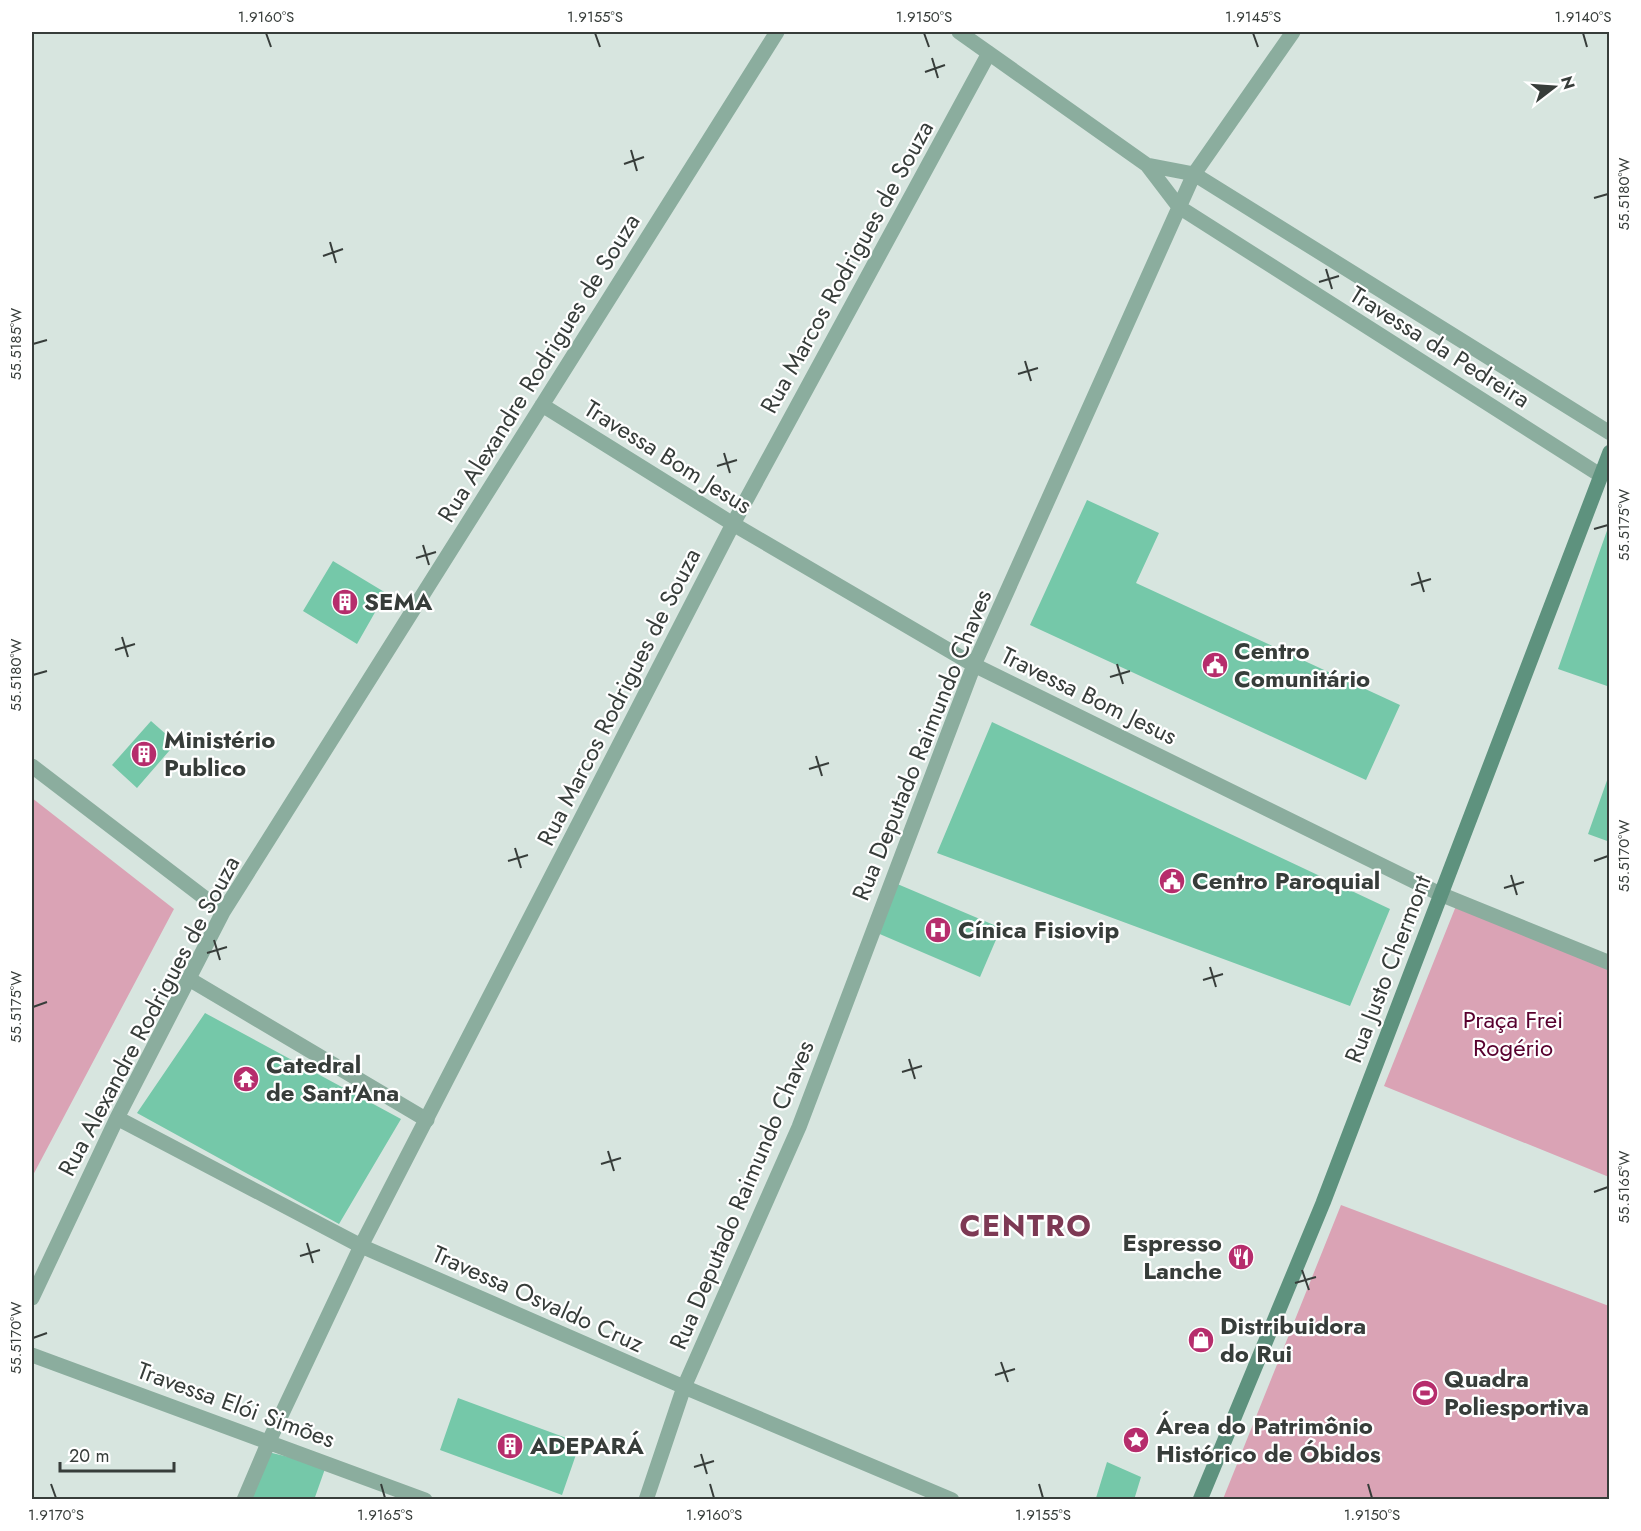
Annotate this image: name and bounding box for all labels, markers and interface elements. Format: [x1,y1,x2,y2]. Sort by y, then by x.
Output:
text: 1.9160°S [238,6,294,28]
text: 1.9155°S [567,6,623,28]
text: 1.9150°S [896,6,952,28]
text: 1.9145°S [1225,6,1281,28]
text: 1.9140°S [1555,6,1611,28]
north arrow [1524,57,1584,117]
text: N [1555,73,1581,92]
street label: Rua Marcos Rodrigues de Souza [751,114,942,420]
text: 55.5180°W [1613,157,1635,230]
street label: Rua Alexandre Rodrigues de Souza [429,207,648,529]
street label: Travessa da Pedreira [1343,277,1537,416]
text: 55.5185°W [5,308,27,380]
street label: Travessa Bom Jesus [578,391,759,522]
text: 55.5175°W [1613,489,1635,561]
street label: Rua Marcos Rodrigues de Souza [528,542,709,852]
place label: SEMA [364,584,433,619]
street label: Rua Deputado Raimundo Chaves [843,584,1000,906]
building icon: SEMA [330,587,360,617]
place label: Centro Comunitário [1234,633,1370,696]
text: 55.5180°W [5,638,27,711]
street label: Travessa Bom Jesus [995,638,1183,753]
public building icon: Centro Comunitário [1200,650,1230,680]
place label: Ministério Publico [164,722,275,785]
building icon: Ministério Publico [129,739,159,769]
text: 55.5170°W [1613,820,1635,892]
street label: Rua Alexandre Rodrigues de Souza [49,849,248,1182]
place label: Centro Paroquial [1192,863,1380,898]
public building icon: Centro Paroquial [1157,866,1187,896]
street label: Rua Justo Chermont [1336,870,1440,1068]
place label: Cínica Fisiovip [958,912,1119,947]
hospital icon: Cínica Fisiovip [923,915,953,945]
text: 55.5175°W [5,971,27,1043]
park label: Praça Frei Rogério [1463,1002,1563,1065]
street label: Rua Deputado Raimundo Chaves [660,1035,823,1355]
place label: Catedral de Sant'Ana [266,1047,399,1110]
temple icon: Catedral de Sant'Ana [231,1064,261,1094]
text: 55.5165°W [1613,1150,1635,1223]
district label: CENTRO [960,1204,1092,1247]
place label: Espresso Lanche [1122,1225,1222,1288]
street label: Travessa Osvaldo Cruz [427,1236,649,1361]
restaurant icon: Espresso Lanche [1226,1242,1256,1272]
text: 55.5170°W [5,1302,27,1374]
place label: Distribuidora do Rui [1220,1308,1366,1371]
shop icon: Distribuidora do Rui [1186,1325,1216,1355]
street label: Travessa Elói Simões [132,1353,340,1457]
place label: Quadra Poliesportiva [1444,1361,1589,1424]
sports icon: Quadra Poliesportiva [1410,1378,1440,1408]
place label: Área do Patrimônio Histórico de Óbidos [1155,1408,1381,1471]
place icon: Área do Patrimônio Histórico de Óbidos [1121,1425,1151,1455]
place label: ADEPARÁ [529,1428,644,1463]
building icon: ADEPARÁ [495,1431,525,1461]
scale bar [60,1435,174,1473]
text: 20 m [69,1443,109,1469]
text: 1.9170°S [28,1504,84,1526]
text: 1.9165°S [357,1504,413,1526]
text: 1.9160°S [686,1504,742,1526]
text: 1.9155°S [1015,1504,1071,1526]
text: 1.9150°S [1344,1504,1400,1526]

